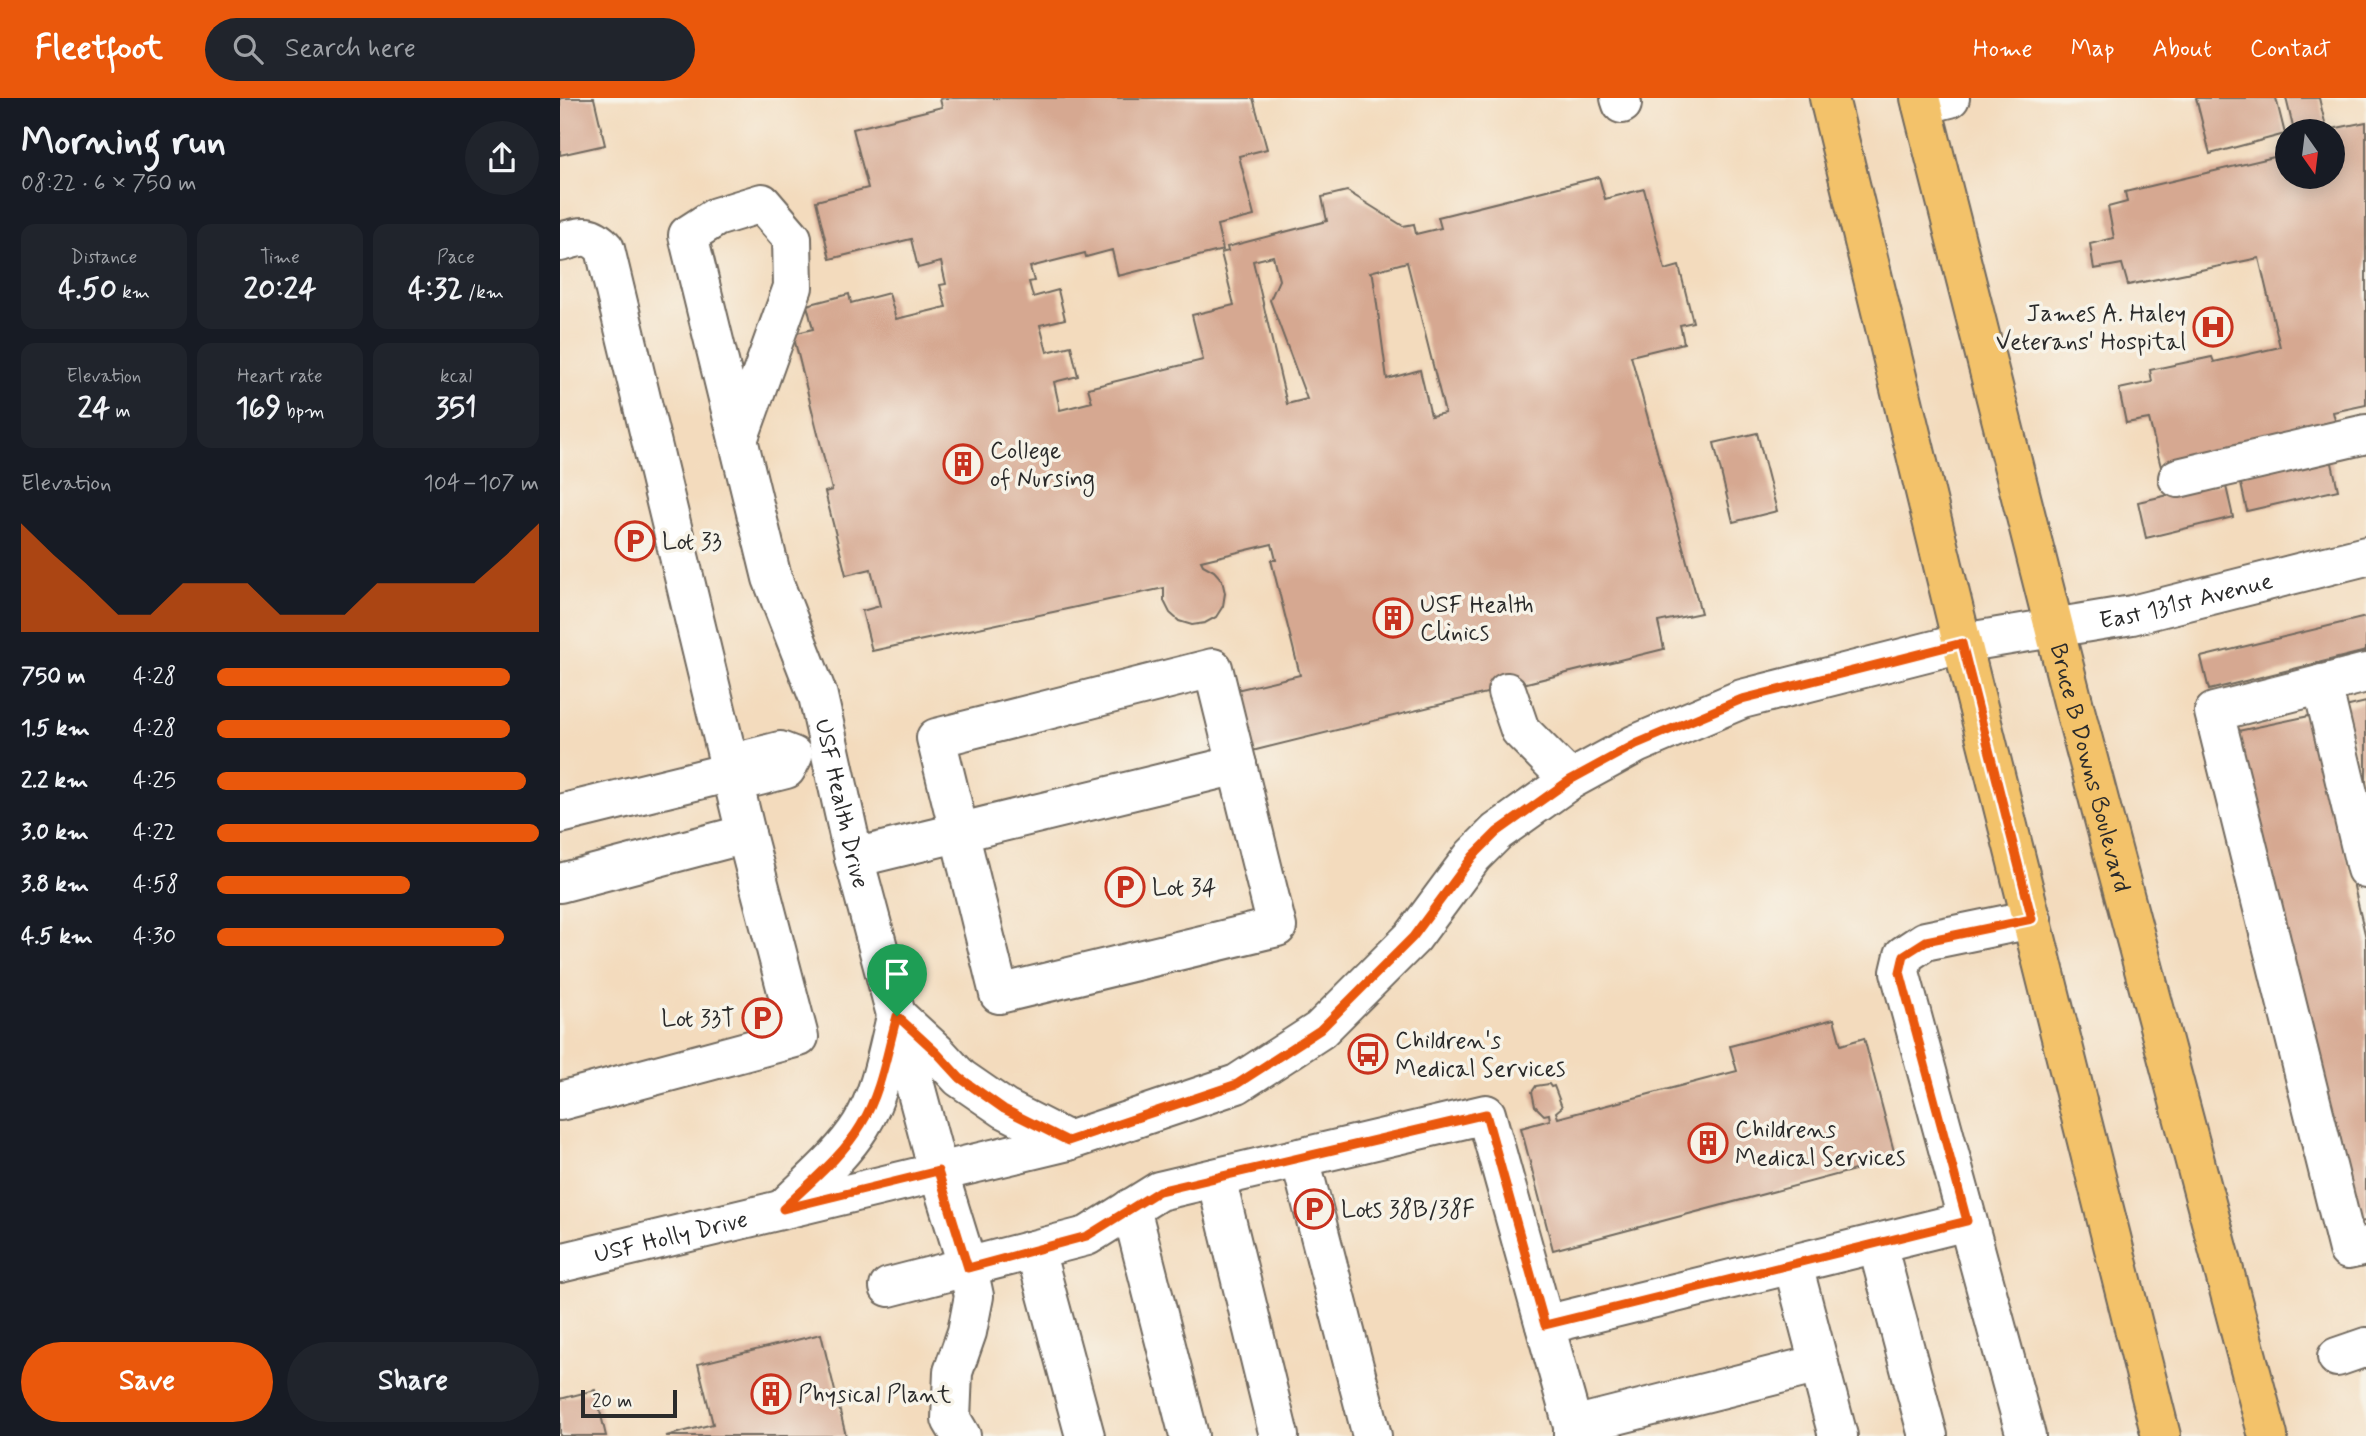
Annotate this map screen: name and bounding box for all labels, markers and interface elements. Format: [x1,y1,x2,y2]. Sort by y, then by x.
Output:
search box [205,18,695,81]
text: Fleetfoot [35,27,163,71]
icon: search [229,30,267,68]
text: Search here [285,32,416,66]
text: Home [1973,34,2033,65]
text: Map [2071,34,2115,65]
text: About [2153,34,2212,65]
text: Contact [2250,34,2331,65]
text: Morning run [21,118,226,167]
north arrow [2275,119,2345,189]
map controls [2275,119,2345,189]
button: share [465,121,539,195]
text: 08:22 · 6 × 750 m [21,169,197,199]
text: Distance [71,245,137,270]
text: Time [260,245,300,270]
text: Pace [437,245,475,270]
text: 4.50 [58,270,117,309]
text: 20:24 [244,270,316,309]
text: 4:32 [408,270,463,309]
text: km [117,280,150,305]
text: /km [463,280,504,305]
place label: James A. Haley Veterans' Hospital [1996,299,2186,358]
hospital icon: James A. Haley Veterans' Hospital [2192,306,2234,348]
text: Elevation [67,364,141,389]
text: Heart rate [237,364,323,389]
text: kcal [440,364,472,389]
text: 24 [77,389,110,428]
text: 169 [235,389,281,428]
text: 351 [435,389,477,428]
text: m [110,399,131,424]
text: bpm [281,399,325,424]
place label: College of Nursing [990,436,1095,497]
building icon: College of Nursing [942,443,984,485]
text: Elevation [21,469,112,499]
text: 104–107 m [424,469,539,499]
parking icon: Lot 33 [614,520,656,562]
place label: Lot 33 [662,527,722,558]
street label: East 131st Avenue [2097,566,2276,637]
place label: USF Health Clinics [1420,590,1534,649]
building icon: USF Health Clinics [1372,597,1414,639]
street label: Bruce B Downs Boulevard [2042,640,2137,896]
text: 750 m [21,662,86,692]
text: 4:28 [133,662,176,692]
text: 1.5 km [21,714,90,744]
text: 4:28 [133,714,176,744]
street label: USF Health Drive [807,716,876,892]
text: 2.2 km [21,766,88,796]
text: 4:25 [133,766,176,796]
text: 3.0 km [21,818,89,848]
text: 4:22 [133,818,176,848]
parking icon: Lot 34 [1104,866,1146,908]
text: 3.8 km [21,870,89,900]
text: 4:58 [133,870,179,900]
place label: Lot 34 [1152,873,1216,904]
text: 4.5 km [21,922,93,952]
text: 4:30 [133,922,176,952]
pin [867,944,927,1016]
icon: arrive [878,955,916,993]
parking icon: Lot 33T [741,997,783,1039]
place label: Lot 33T [661,1004,735,1035]
place label: Children's Medical Services [1395,1026,1566,1085]
bus stop icon: Children's Medical Services [1347,1033,1389,1075]
place label: Childrens Medical Services [1735,1115,1906,1174]
building icon: Childrens Medical Services [1687,1122,1729,1164]
parking icon: Lots 38B/38F [1293,1188,1335,1230]
place label: Lots 38B/38F [1341,1195,1475,1226]
street label: USF Holly Drive [591,1204,751,1271]
button: Save [21,1342,273,1422]
button: Share [287,1342,539,1422]
building icon: Physical Plant [750,1373,792,1415]
place label: Physical Plant [798,1380,951,1411]
scale bar [581,1387,677,1419]
text: 20 m [592,1389,632,1414]

